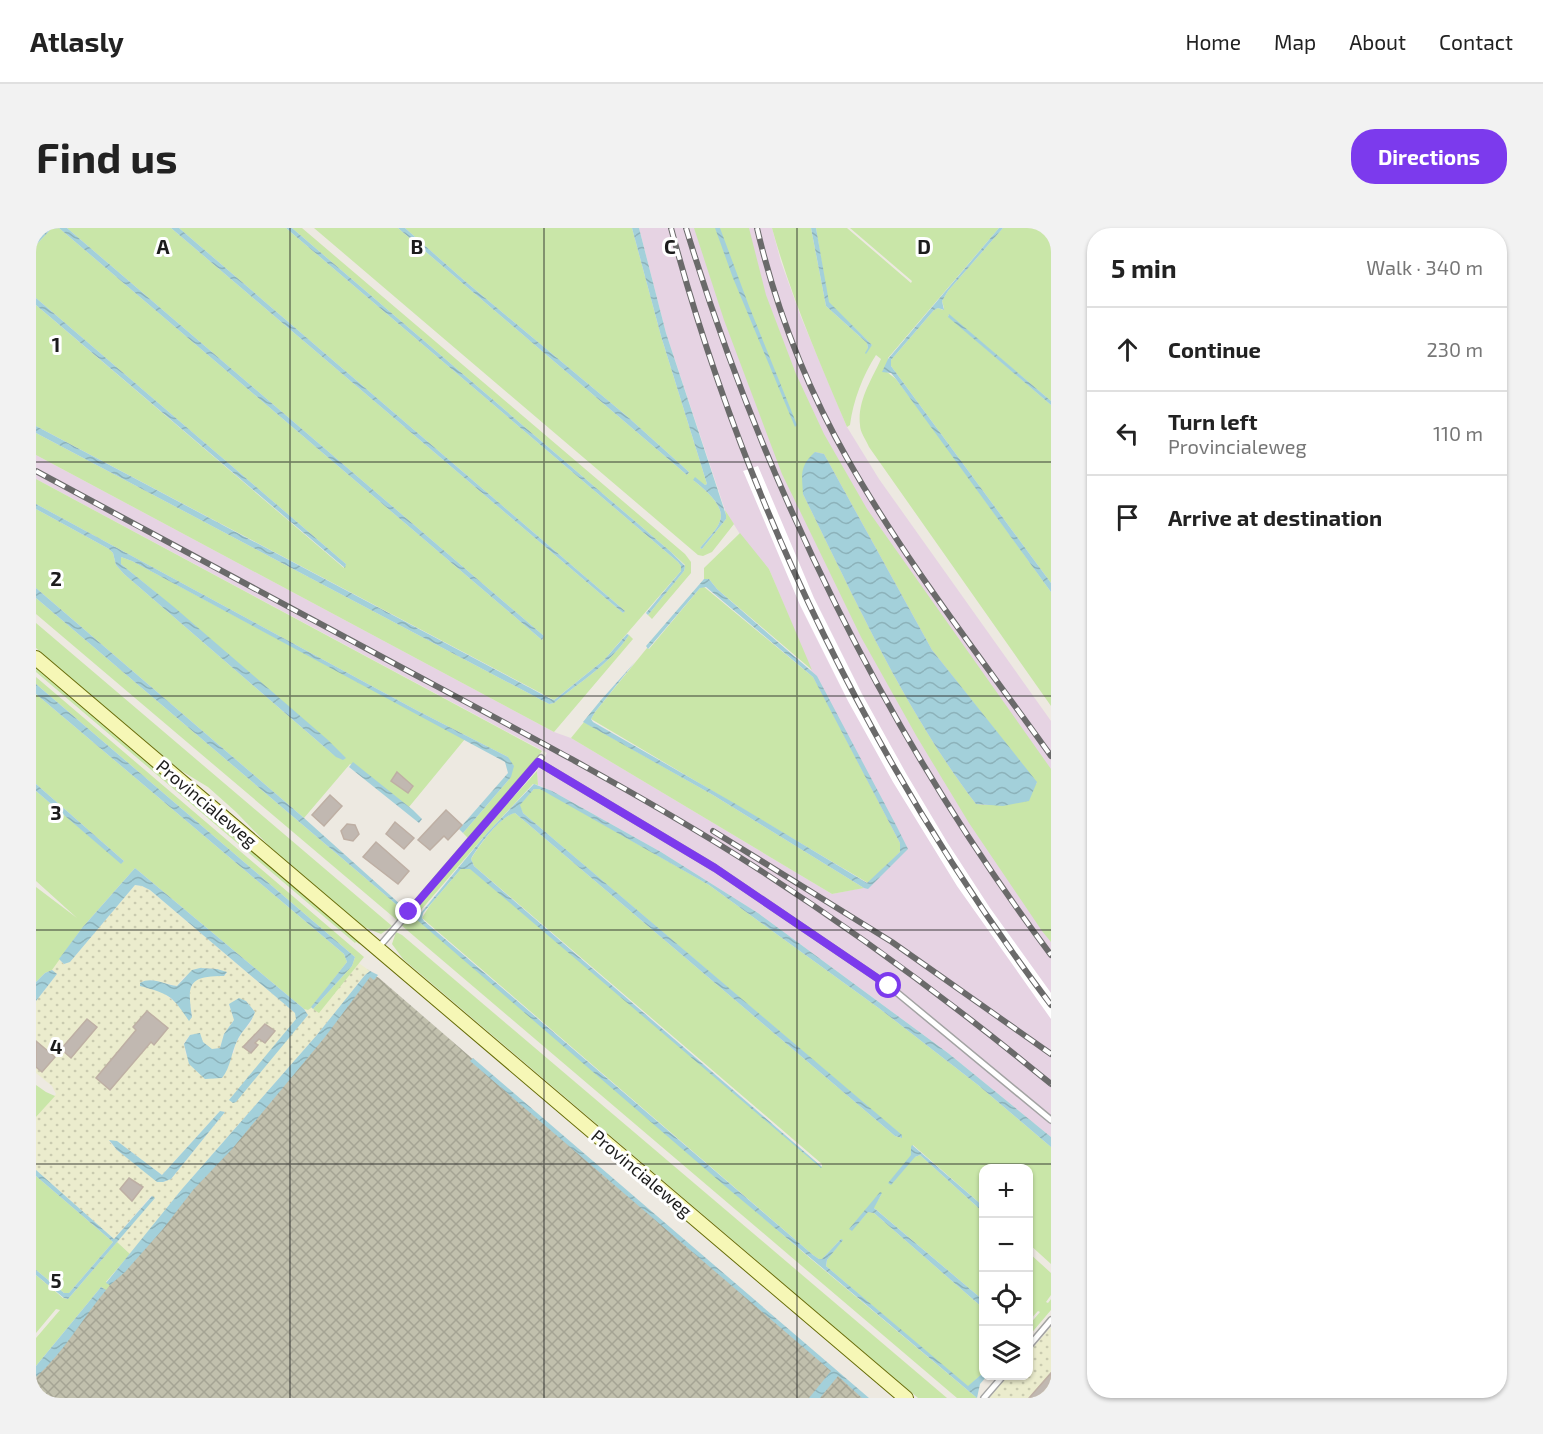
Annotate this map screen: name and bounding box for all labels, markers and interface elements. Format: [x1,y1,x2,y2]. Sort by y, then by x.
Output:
text: Atlasly [30,24,124,58]
text: Home [1185,29,1241,54]
text: Map [1274,29,1316,54]
text: About [1349,29,1406,54]
text: Contact [1439,29,1513,54]
button: Directions [1351,129,1507,184]
text: Find us [36,131,178,181]
text: A [156,234,170,258]
text: B [411,234,423,258]
text: C [664,234,676,258]
text: D [917,234,931,258]
text: 5 min [1111,252,1177,283]
text: Walk · 340 m [1366,255,1483,279]
text: 1 [52,332,60,356]
icon: ahead [1111,333,1144,366]
text: Continue [1168,336,1261,362]
text: 230 m [1427,337,1483,361]
text: Turn left [1168,408,1257,434]
icon: left [1111,417,1144,450]
text: 110 m [1433,421,1483,445]
text: Provincialeweg [1168,434,1307,458]
icon: arrive [1111,501,1144,534]
text: Arrive at destination [1168,504,1382,530]
text: 2 [50,566,62,590]
street label: Provincialeweg [152,754,262,852]
text: 3 [50,800,62,824]
route end [395,898,421,924]
route start [875,972,901,998]
text: 4 [50,1034,63,1058]
street label: Provincialeweg [587,1124,697,1222]
map controls [979,1164,1033,1380]
button: + [979,1164,1033,1218]
button: − [979,1218,1033,1272]
text: 5 [50,1268,62,1292]
button: locate [979,1272,1033,1326]
button: layers [979,1326,1033,1380]

